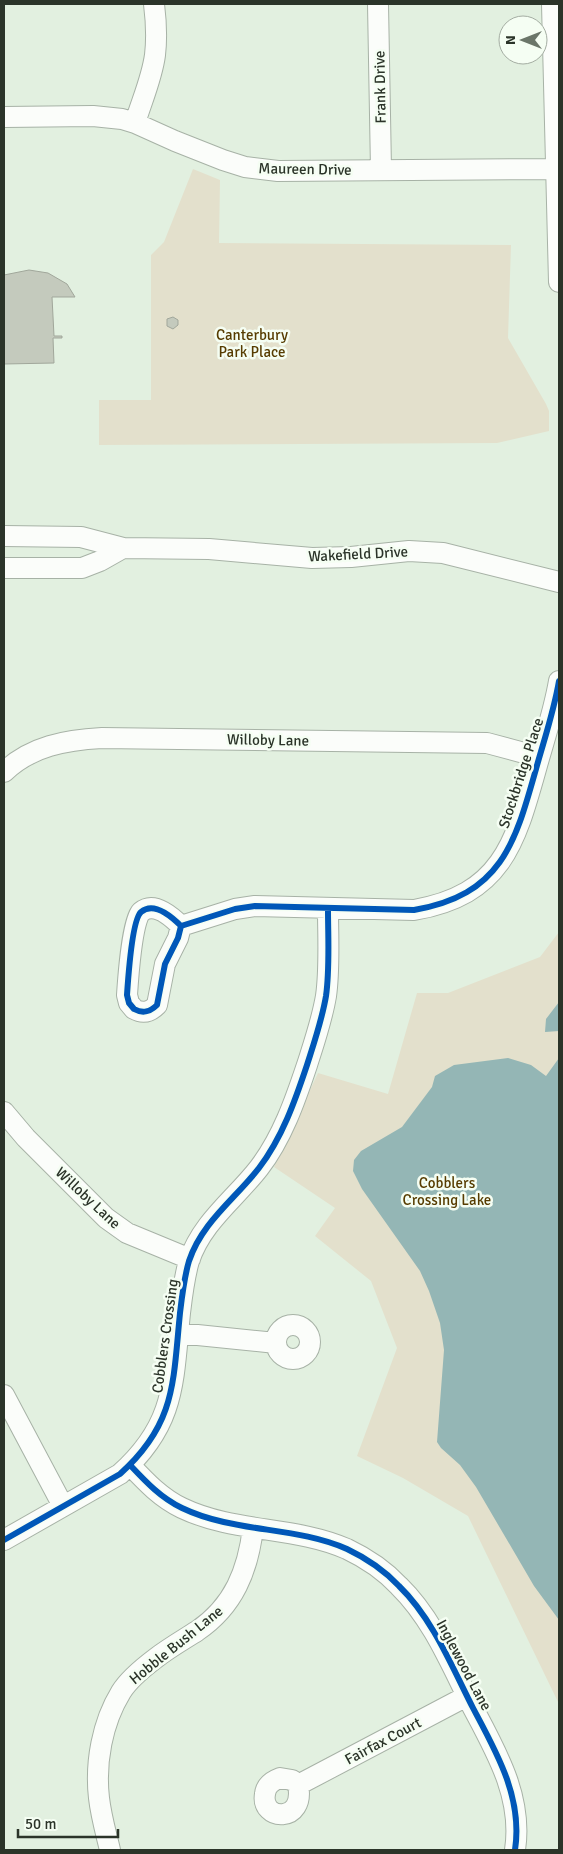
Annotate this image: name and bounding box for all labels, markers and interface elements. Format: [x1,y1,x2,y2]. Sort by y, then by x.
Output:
north arrow [498,15,548,65]
text: N [502,35,519,45]
street label: Frank Drive [370,50,390,124]
street label: Maureen Drive [258,159,352,179]
park label: Canterbury Park Place [216,326,288,361]
street label: Wakefield Drive [308,542,408,566]
street label: Stockbridge Place [495,715,547,831]
street label: Willoby Lane [227,730,309,750]
street label: Willoby Lane [52,1163,124,1233]
park label: Cobblers Crossing Lake [403,1174,491,1209]
street label: Cobblers Crossing [148,1278,182,1394]
street label: Hobble Bush Lane [126,1602,226,1688]
street label: Inglewood Lane [432,1616,496,1714]
street label: Fairfax Court [342,1713,424,1769]
scale bar [18,1806,118,1838]
text: 50 m [25,1815,56,1833]

